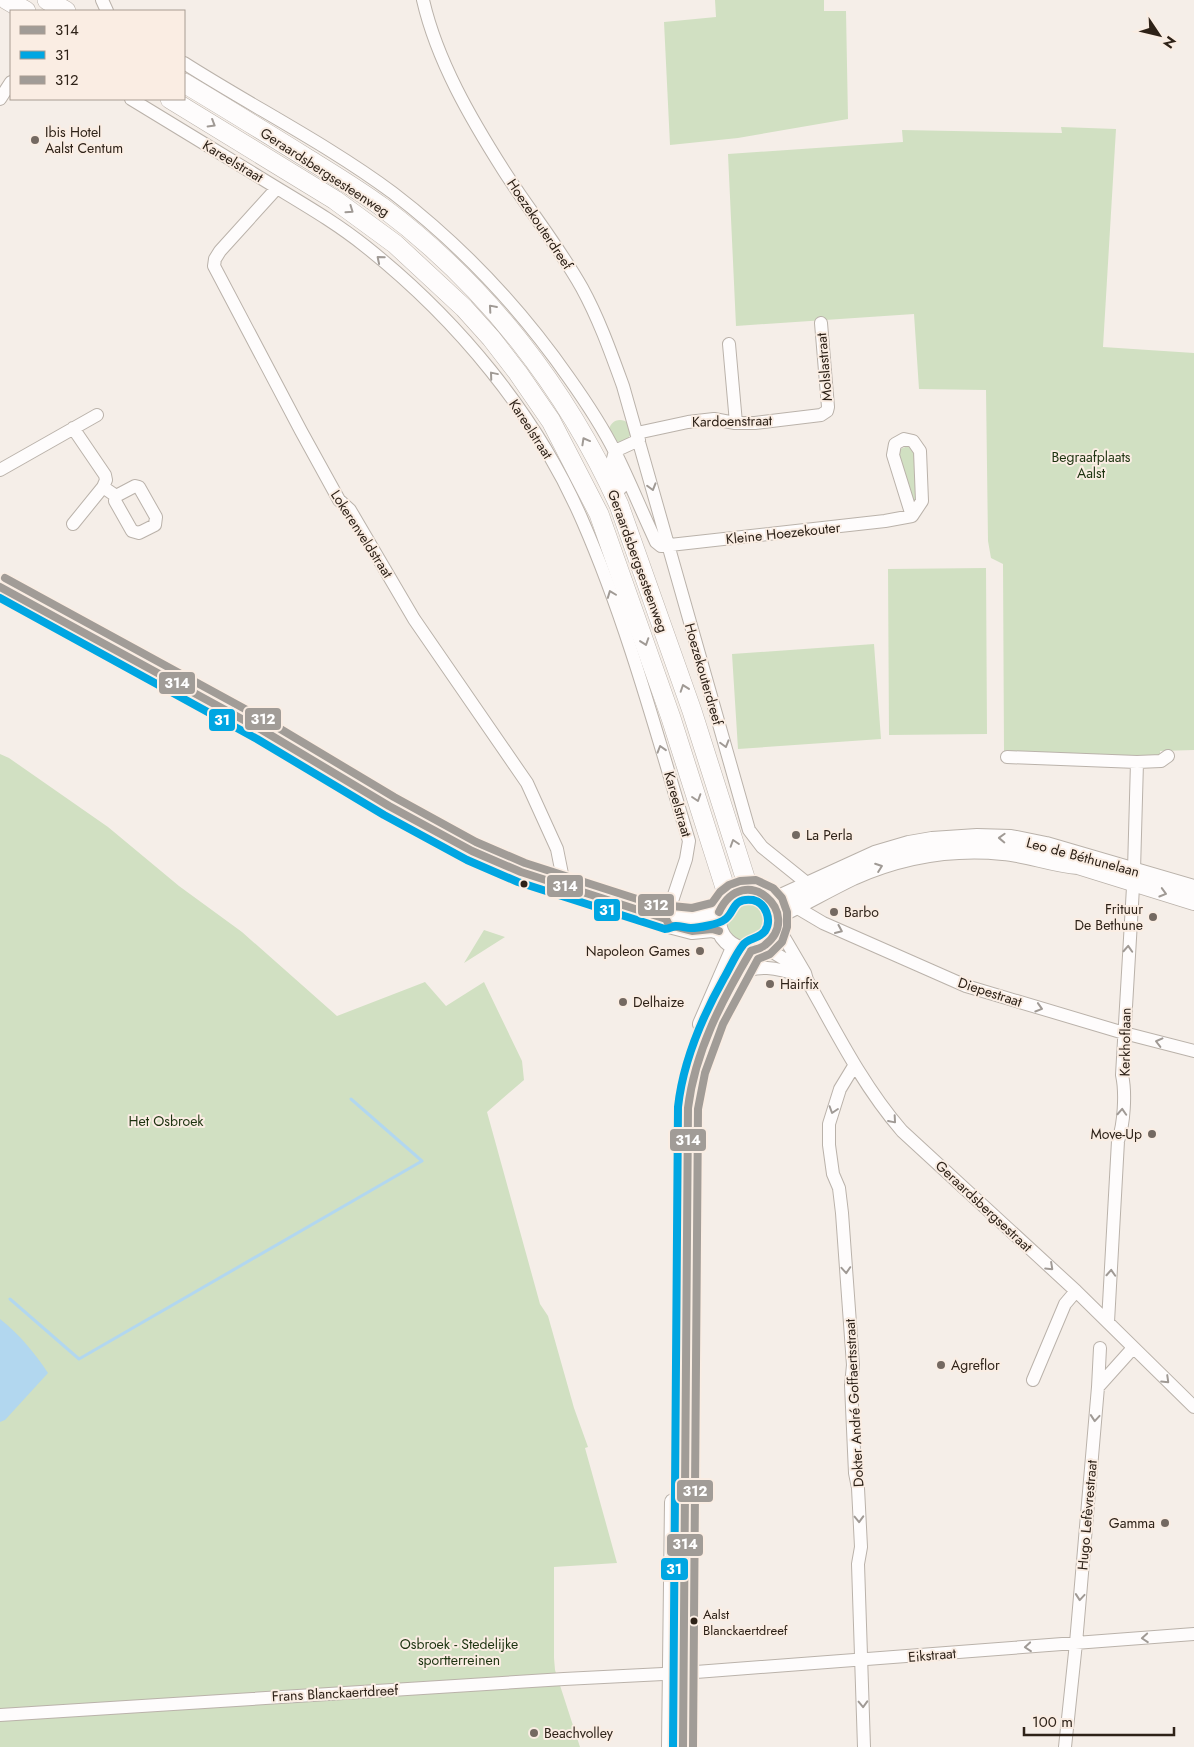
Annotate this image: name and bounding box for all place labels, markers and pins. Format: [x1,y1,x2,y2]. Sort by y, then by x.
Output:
place label: Ibis Hotel Aalst Centum [45,122,123,158]
marker: Ibis Hotel Aalst Centum [29,134,41,146]
place label: La Perla [806,825,852,845]
marker: La Perla [790,829,802,841]
unlabelled marker [519,879,529,889]
place label: Frituur De Bethune [1074,899,1143,935]
place label: Barbo [844,902,879,922]
marker: Barbo [828,906,840,918]
marker: Frituur De Bethune [1147,911,1159,923]
place label: Napoleon Games [586,941,690,961]
marker: Napoleon Games [694,945,706,957]
place label: Hairfix [780,974,819,994]
marker: Hairfix [764,978,776,990]
place label: Delhaize [633,992,684,1012]
marker: Delhaize [617,996,629,1008]
place label: Move-Up [1090,1124,1142,1144]
marker: Move-Up [1146,1128,1158,1140]
place label: Agreflor [951,1355,1000,1375]
marker: Agreflor [935,1359,947,1371]
place label: Gamma [1109,1513,1155,1533]
marker: Gamma [1159,1517,1171,1529]
place label: Aalst Blanckaertdreef [703,1605,788,1640]
marker: Aalst Blanckaertdreef [689,1616,699,1626]
place label: Beachvolley [544,1723,614,1743]
marker: Beachvolley [528,1727,540,1739]

